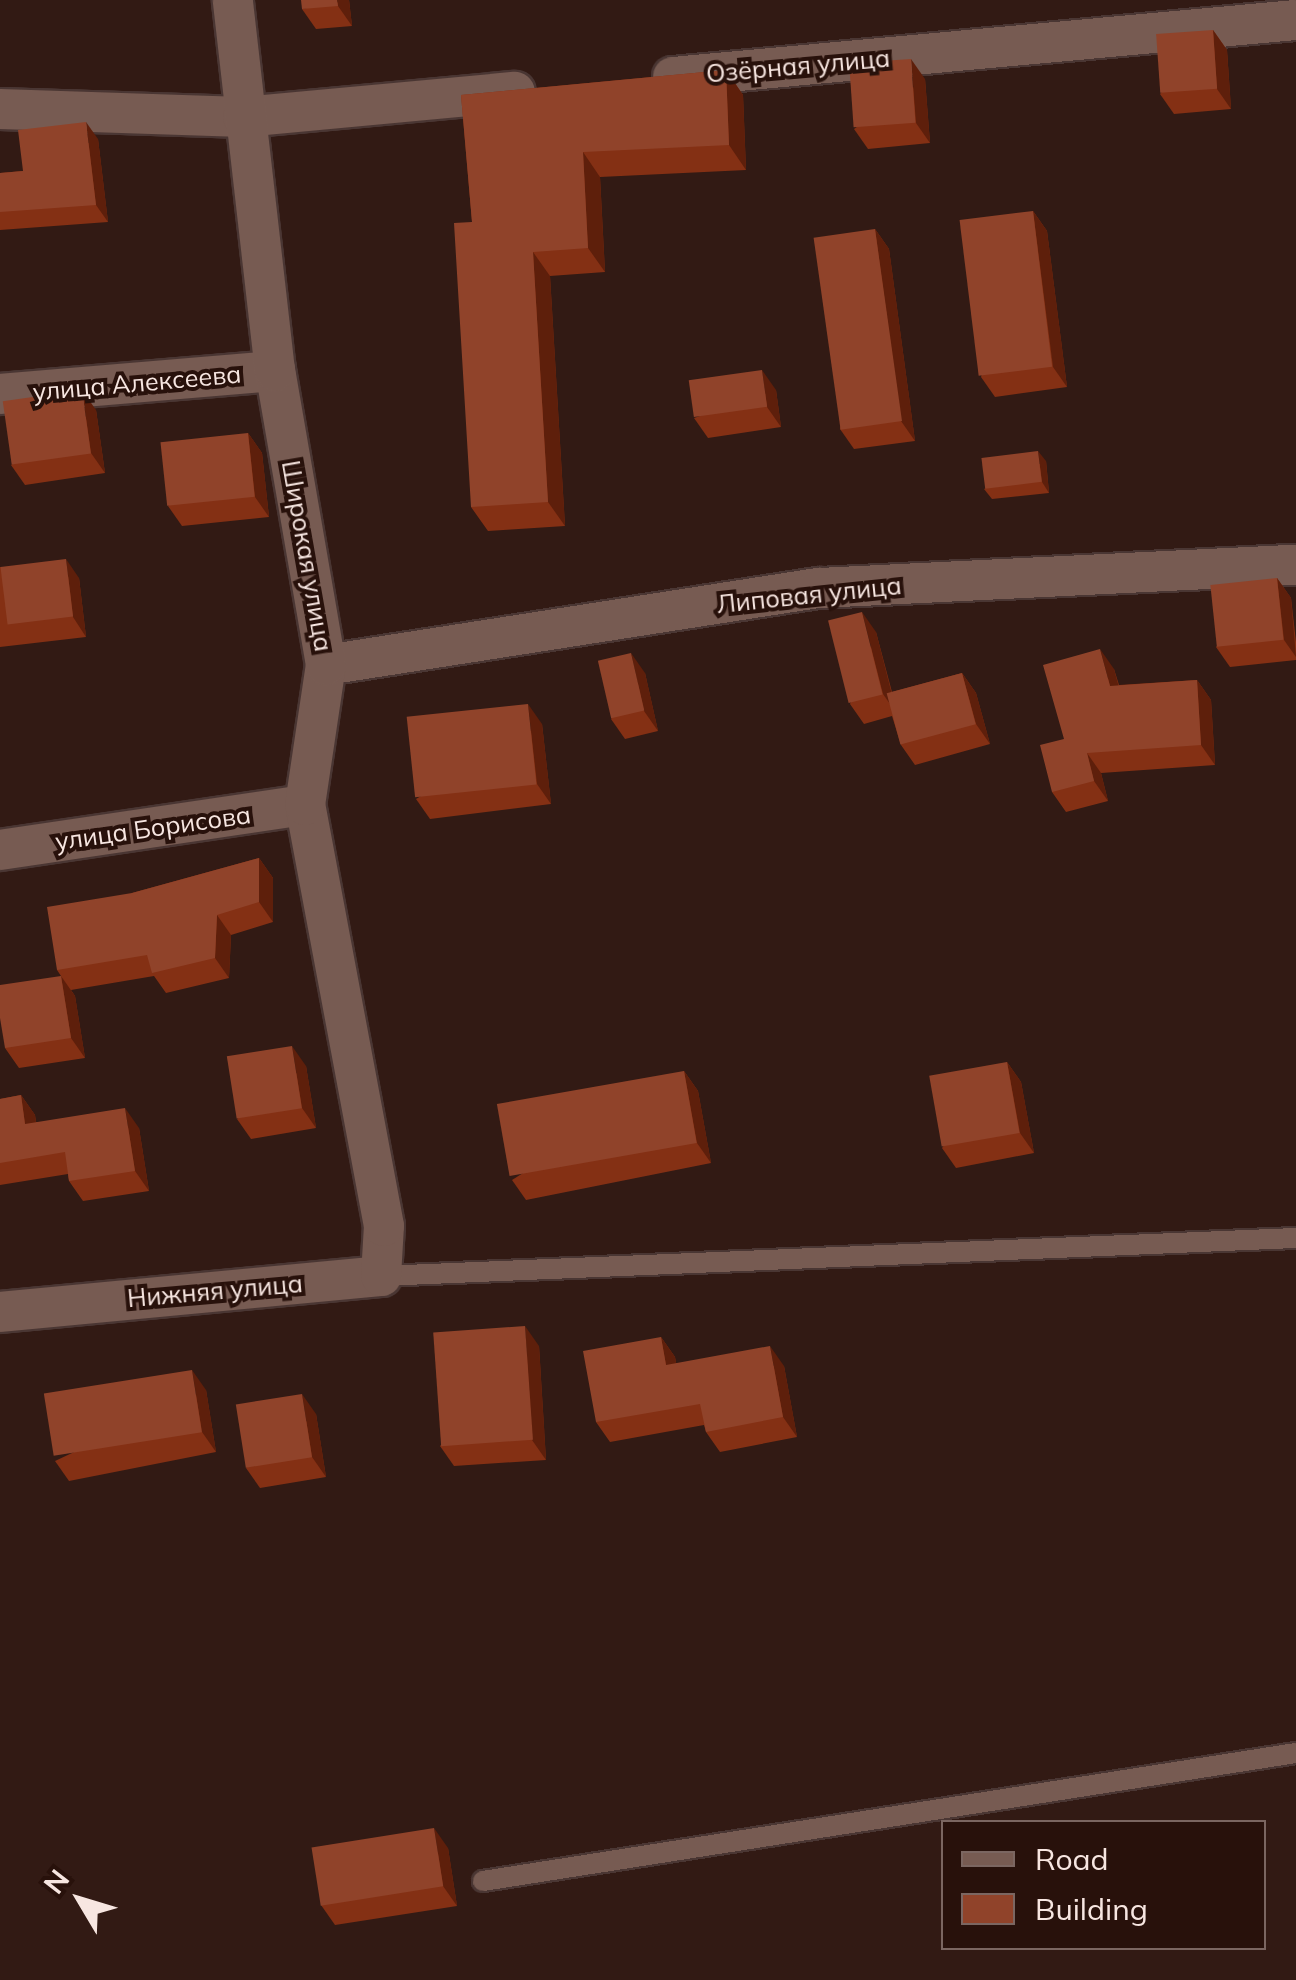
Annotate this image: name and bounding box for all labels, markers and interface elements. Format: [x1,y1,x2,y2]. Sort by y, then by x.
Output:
street label: Озёрная улица [705,43,891,89]
street label: улица Алексеева [31,359,243,407]
street label: Широкая улица [275,458,339,654]
street label: Липовая улица [715,570,903,620]
street label: улица Борисова [53,799,253,857]
street label: Нижняя улица [126,1268,304,1314]
legend [941,1820,1266,1950]
text: Road [1035,1840,1109,1878]
north arrow [30,1850,130,1950]
text: N [36,1862,76,1900]
text: Building [1035,1890,1148,1928]

